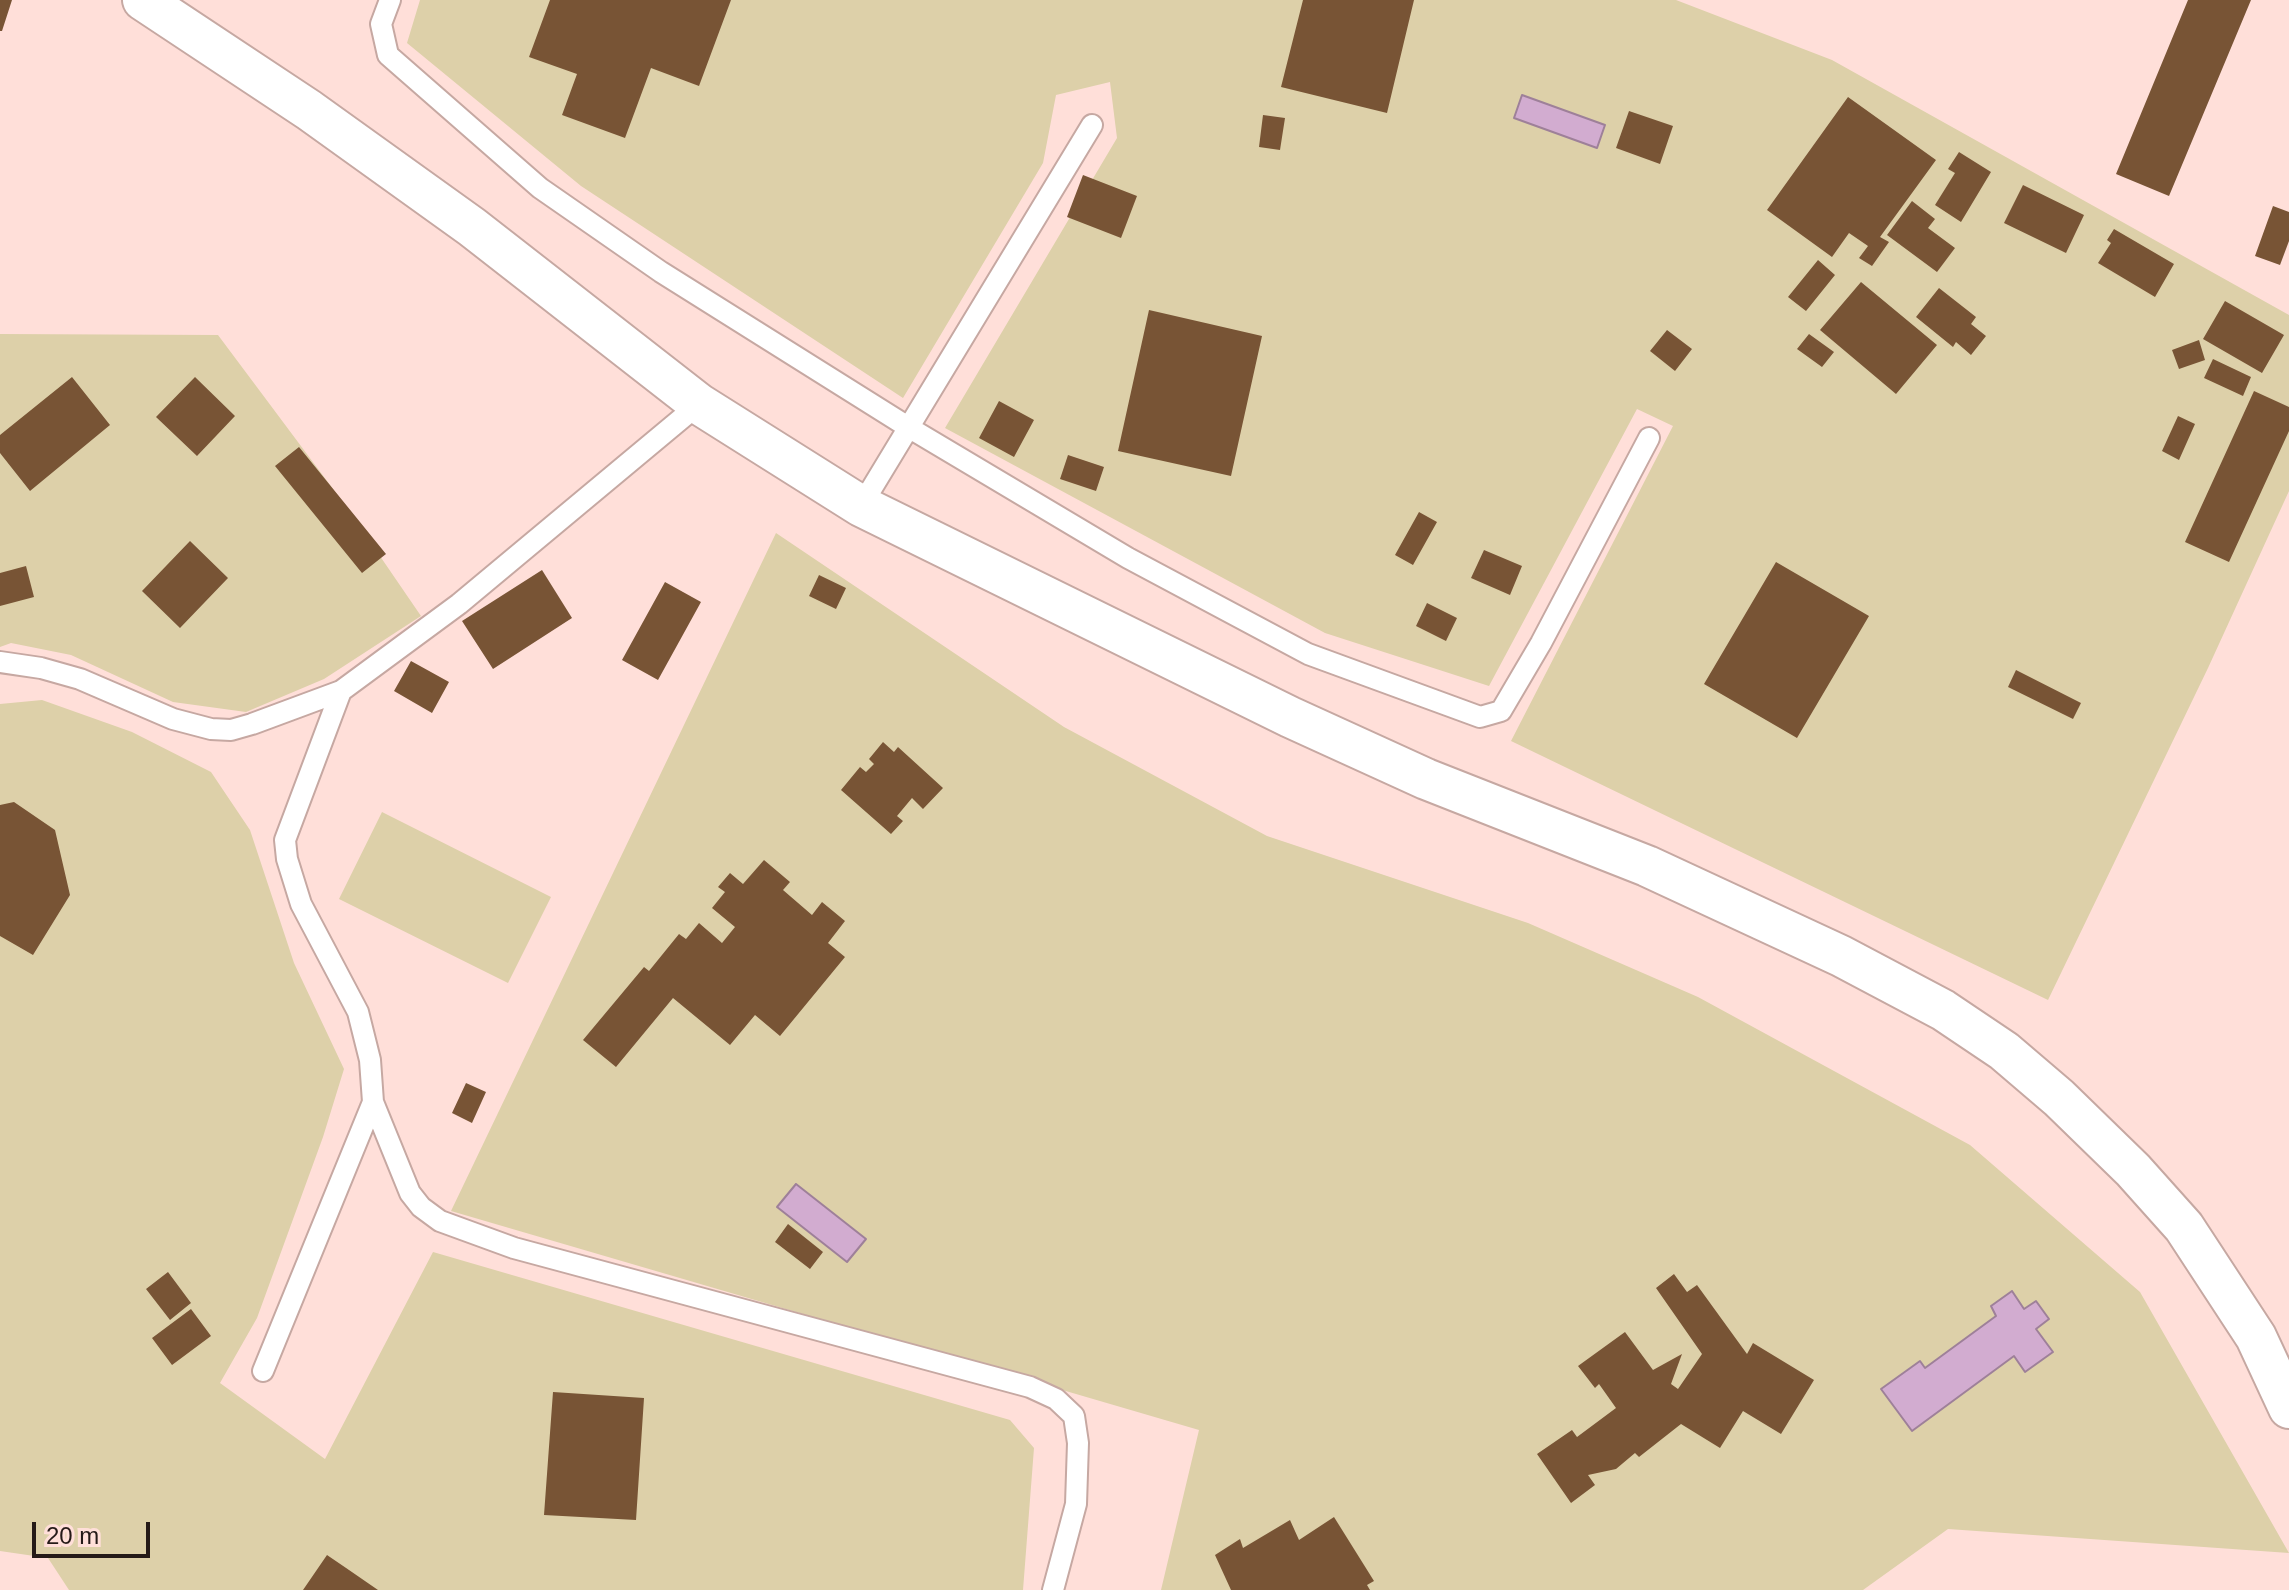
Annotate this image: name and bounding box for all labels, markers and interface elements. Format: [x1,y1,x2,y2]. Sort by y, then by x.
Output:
scale bar [36,1506,154,1556]
text: 20 m [46,1522,99,1549]

